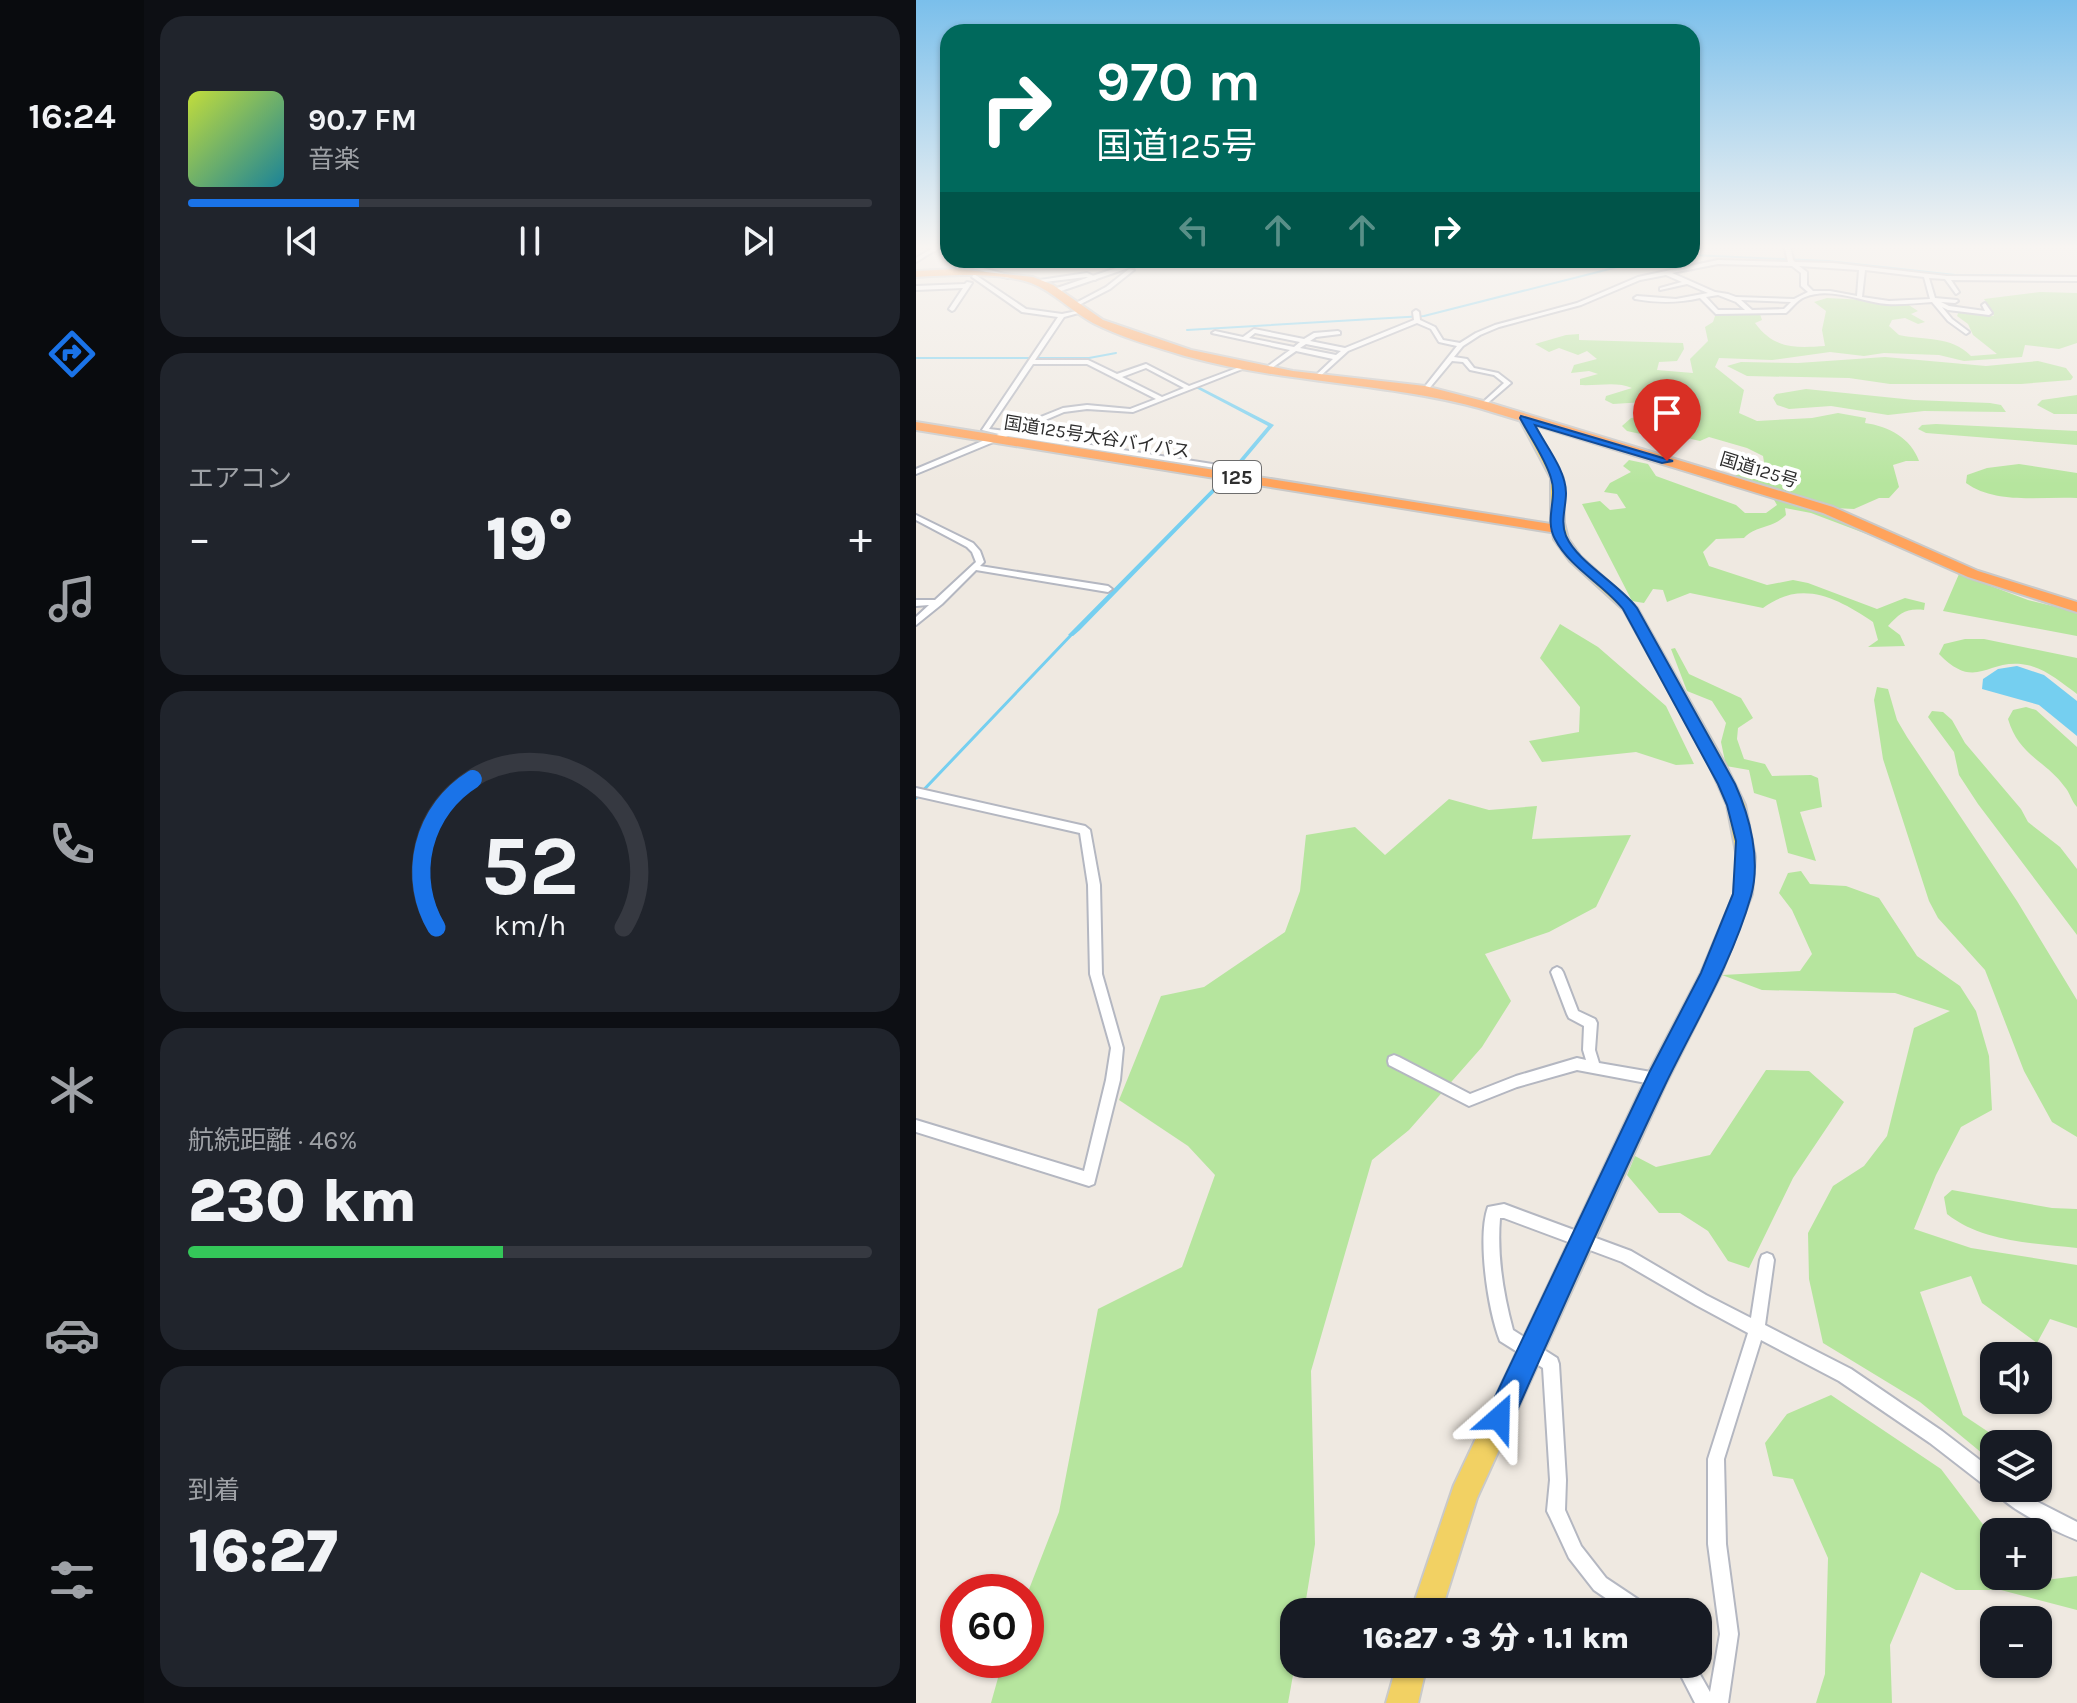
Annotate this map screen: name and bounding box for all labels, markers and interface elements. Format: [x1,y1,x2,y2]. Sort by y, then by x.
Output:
text: 970 m [1096,49,1261,114]
icon: right [964,56,1068,160]
text: 16:24 [28,95,116,137]
text: 90.7 FM [308,102,417,138]
text: 国道125号 [1096,125,1257,167]
text: 音楽 [308,144,360,175]
icon: left [1172,208,1216,252]
icon: ahead [1256,208,1300,252]
icon: ahead [1340,208,1384,252]
icon: right [1424,208,1468,252]
icon: previous [280,219,324,263]
icon: pause [508,219,552,263]
icon: next [736,219,780,263]
icon: directions [44,326,100,382]
pin [1633,379,1701,461]
icon: arrive [1645,391,1689,435]
street label: 国道125号大谷バイパス [1002,411,1192,463]
street label: 国道125号 [1717,448,1801,492]
road number: 125 [1213,461,1261,493]
text: エアコン [188,463,292,494]
text: 19° [486,504,574,574]
text: − [188,513,211,564]
text: + [849,513,872,564]
icon: music [44,571,100,627]
icon: phone [44,816,100,872]
text: 52 [481,817,579,914]
text: km/h [494,909,566,942]
icon: climate [44,1062,100,1118]
text: 航続距離 · 46% [188,1125,357,1156]
text: 230 km [188,1166,417,1236]
icon: car [44,1307,100,1363]
map controls [1980,1342,2052,1678]
button: sound [1980,1342,2052,1414]
position arrow [1457,1376,1541,1460]
button: layers [1980,1430,2052,1502]
text: 到着 [188,1475,240,1506]
text: 16:27 [188,1516,338,1586]
button: + [1980,1518,2052,1590]
icon: filters [44,1552,100,1608]
speed limit sign: 60 [940,1574,1044,1678]
button: − [1980,1606,2052,1678]
text: 16:27 · 3 分 · 1.1 km [1363,1620,1629,1656]

